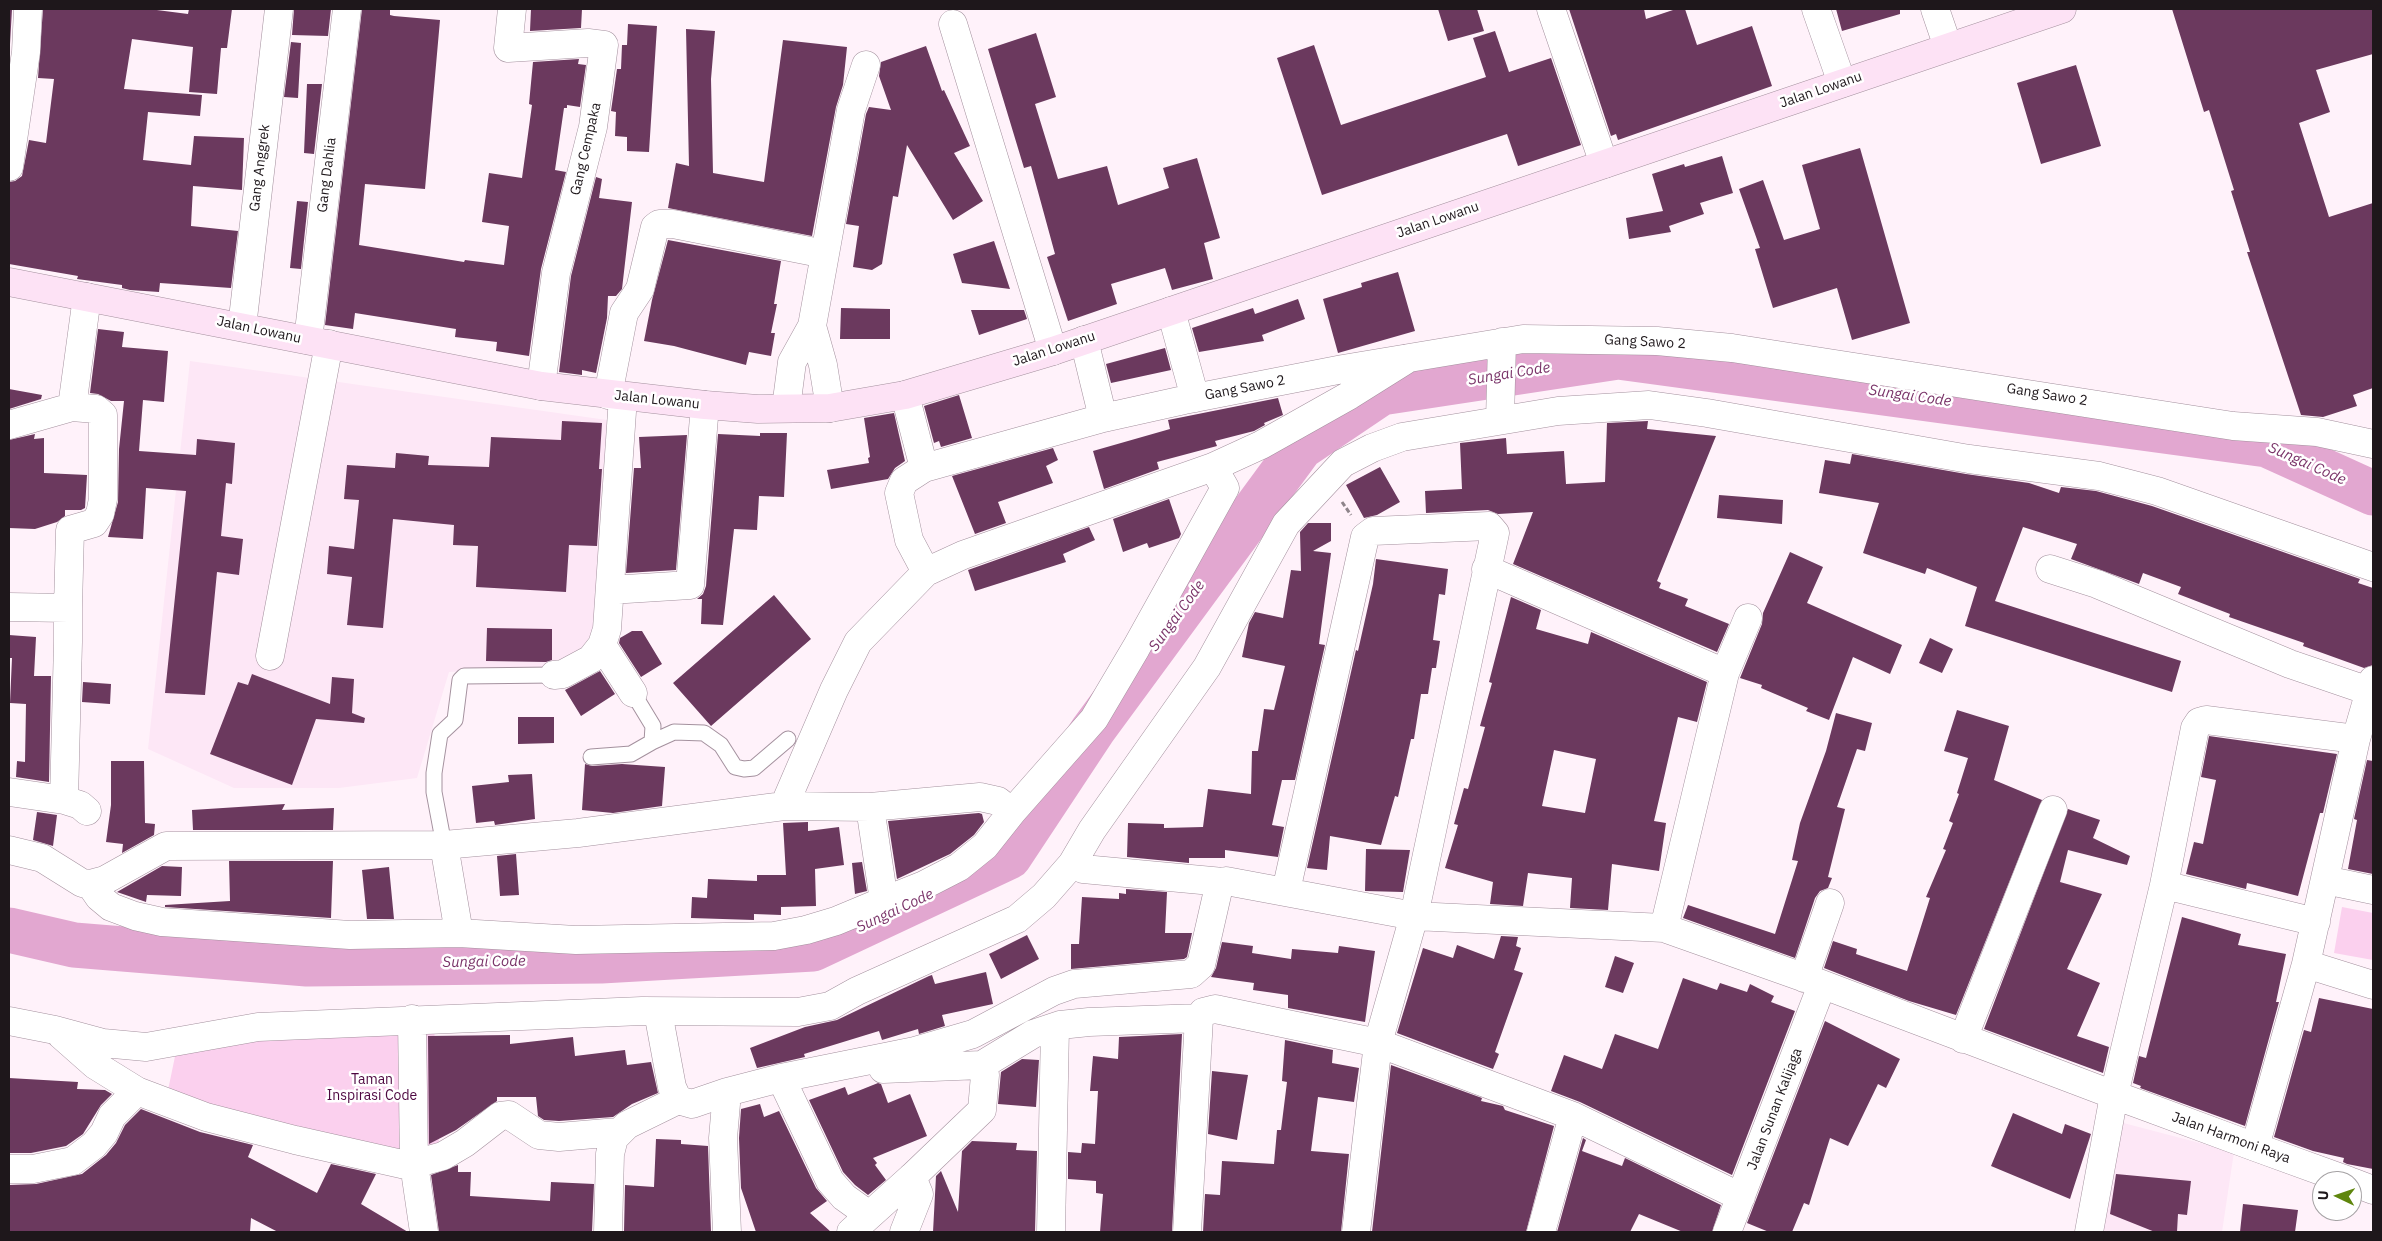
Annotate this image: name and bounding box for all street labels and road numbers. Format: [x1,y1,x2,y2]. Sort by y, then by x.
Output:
street label: Jalan Lowanu [1778,68,1864,112]
street label: Gang Cempaka [567,101,605,197]
street label: Gang Anggrek [246,123,274,213]
street label: Gang Dahlia [314,137,340,213]
street label: Jalan Lowanu [1395,198,1481,242]
street label: Jalan Lowanu [215,313,303,347]
street label: Jalan Lowanu [1011,328,1097,370]
street label: Gang Sawo 2 [1604,331,1686,353]
street label: Gang Sawo 2 [1203,372,1287,404]
street label: Gang Sawo 2 [2005,380,2089,410]
street label: Jalan Lowanu [613,387,701,413]
street label: Jalan Sunan Kalijaga [1744,1046,1806,1172]
street label: Jalan Harmoni Raya [2169,1109,2293,1167]

